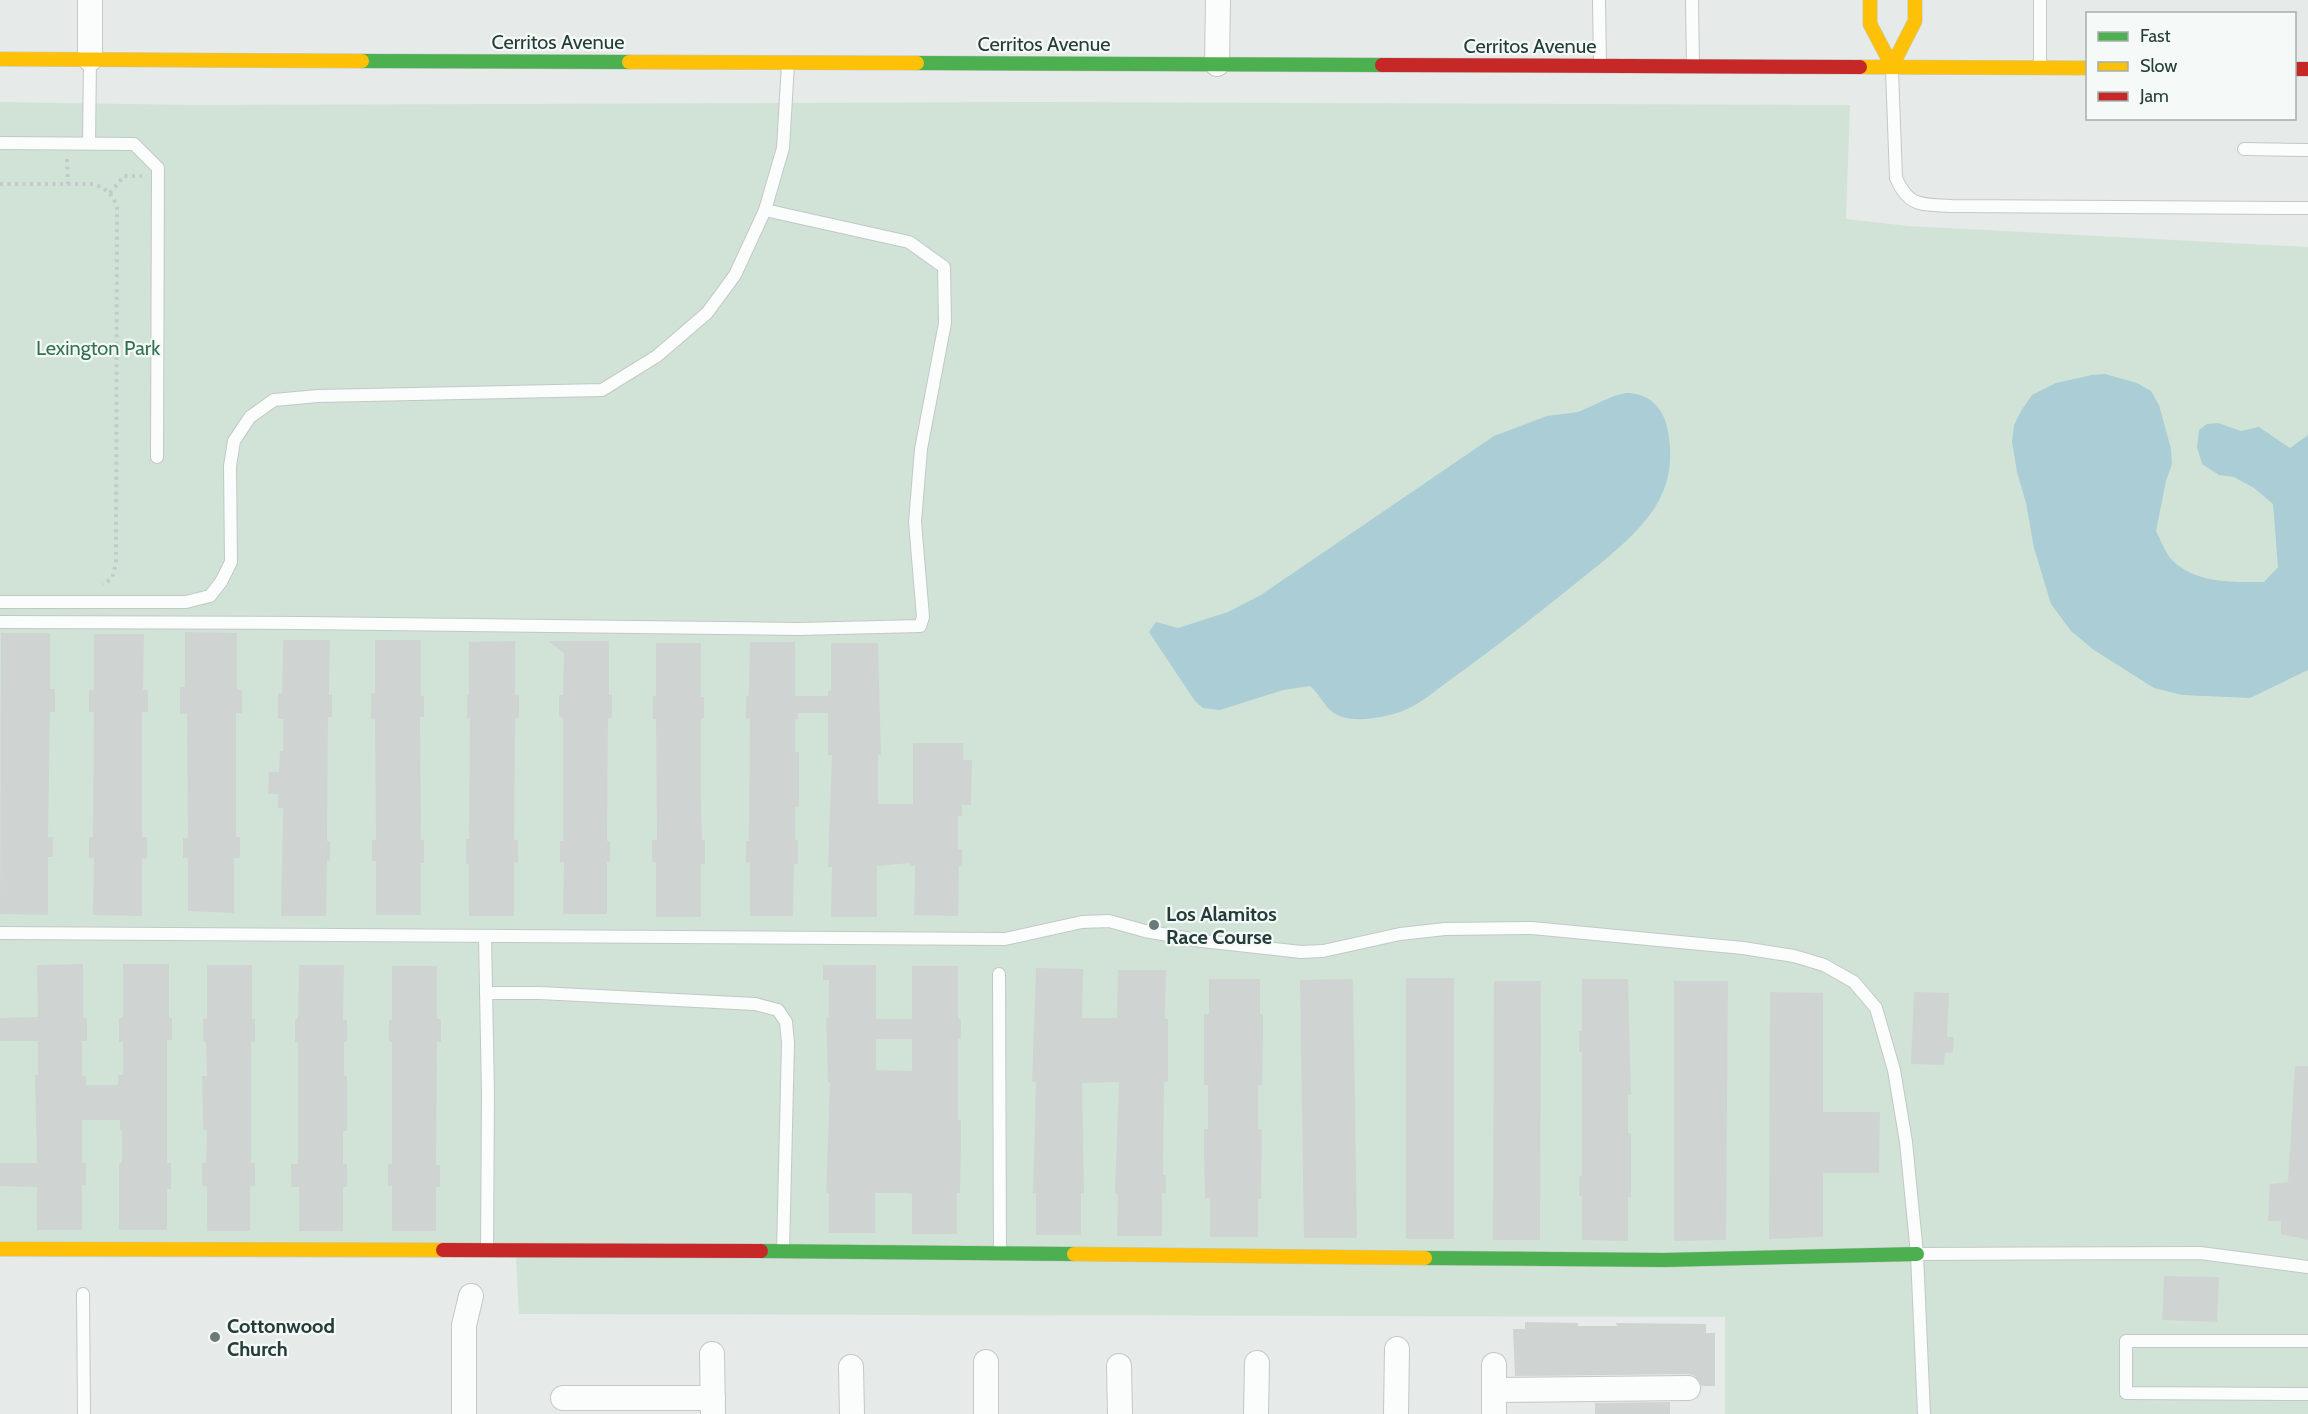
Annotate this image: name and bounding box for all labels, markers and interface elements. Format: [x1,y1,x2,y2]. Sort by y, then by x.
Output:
legend [2086,12,2296,120]
text: Fast [2140,25,2171,47]
street label: Cerritos Avenue [491,30,625,54]
street label: Cerritos Avenue [977,32,1111,56]
street label: Cerritos Avenue [1463,34,1597,58]
text: Slow [2140,55,2177,77]
text: Jam [2139,85,2169,107]
park label: Lexington Park [36,336,160,360]
place label: Los Alamitos Race Course [1166,902,1277,949]
marker: Los Alamitos Race Course [1147,918,1161,932]
place label: Cottonwood Church [227,1314,335,1361]
marker: Cottonwood Church [208,1330,222,1344]

